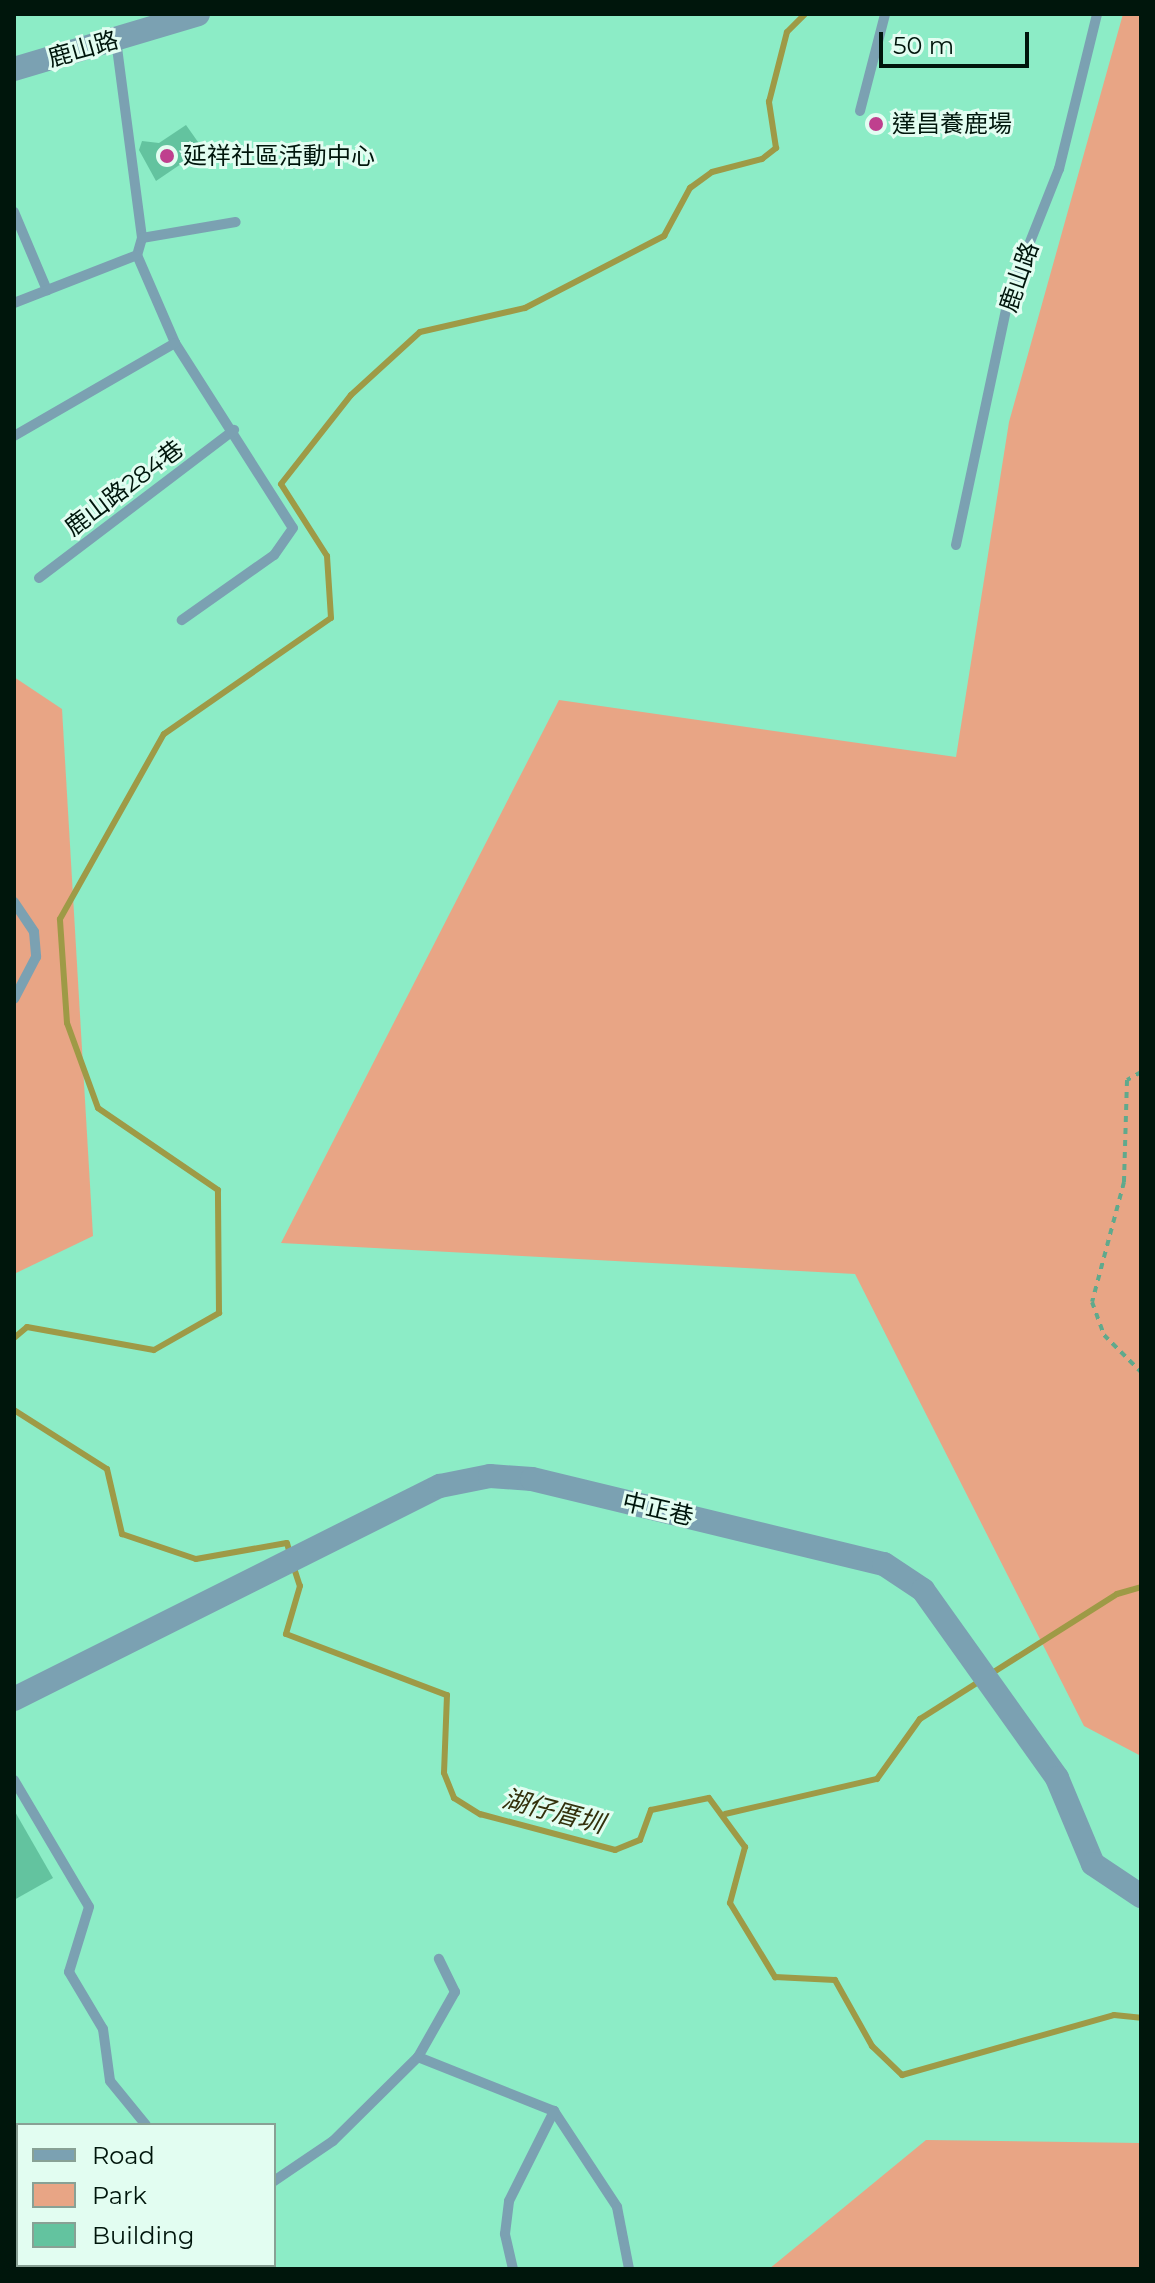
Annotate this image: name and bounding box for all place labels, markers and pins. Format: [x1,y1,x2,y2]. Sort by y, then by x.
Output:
place label: 達昌養鹿場 [892,110,1012,138]
marker: 達昌養鹿場 [867,115,885,133]
place label: 延祥社區活動中心 [183,142,375,170]
marker: 延祥社區活動中心 [158,147,176,165]

